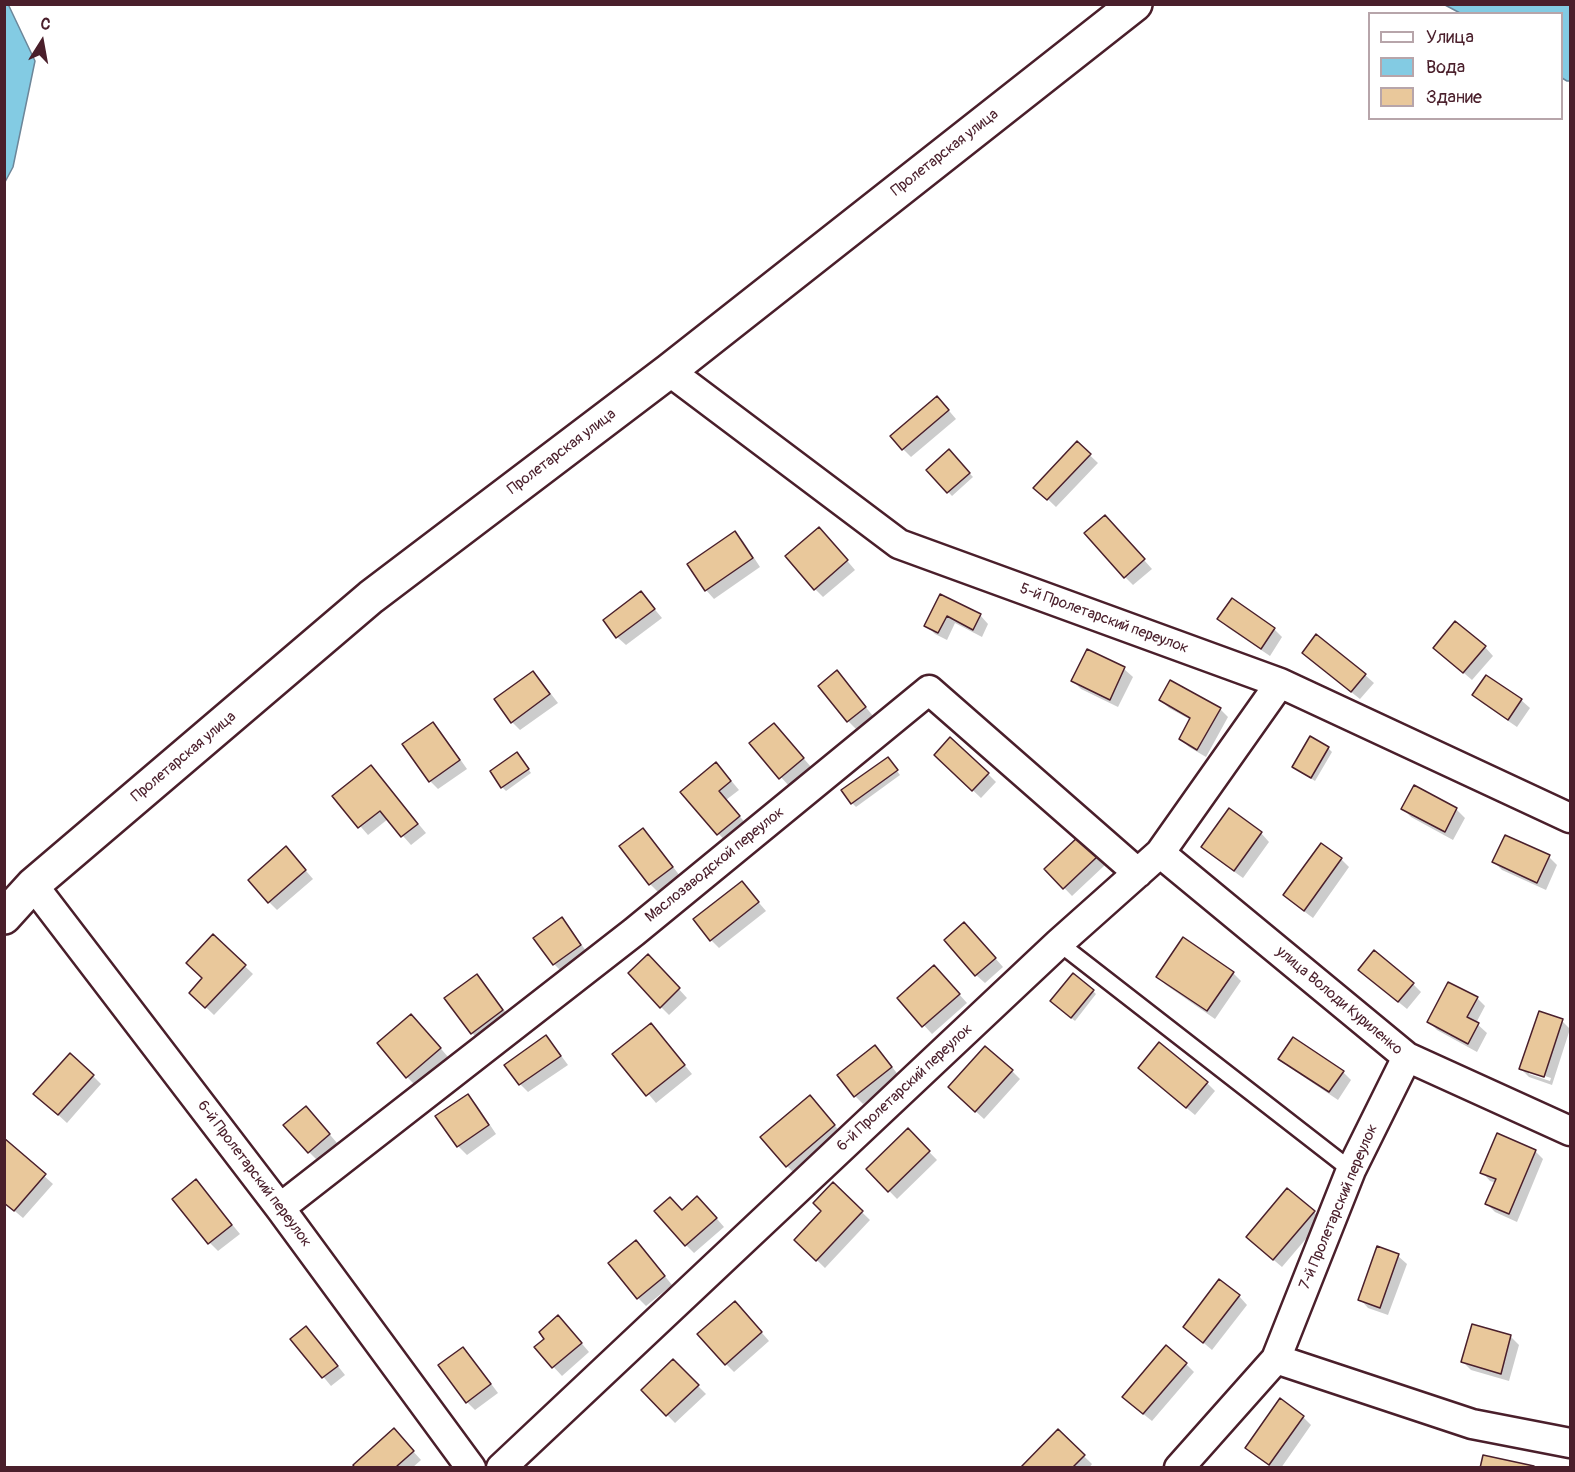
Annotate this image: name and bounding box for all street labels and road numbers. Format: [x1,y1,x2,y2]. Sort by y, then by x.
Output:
street label: Пролетарская улица [888,106,1002,200]
street label: Пролетарская улица [504,405,620,499]
street label: 5-й Пролетарский переулок [1017,580,1191,658]
street label: Пролетарская улица [128,708,240,806]
street label: Маслозаводской переулок [642,803,788,927]
street label: улица Володи Куриленко [1272,943,1406,1059]
street label: 6-й Пролетарский переулок [834,1020,976,1156]
street label: 6-й Пролетарский переулок [193,1097,315,1251]
street label: 7-й Пролетарский переулок [1296,1122,1382,1292]

